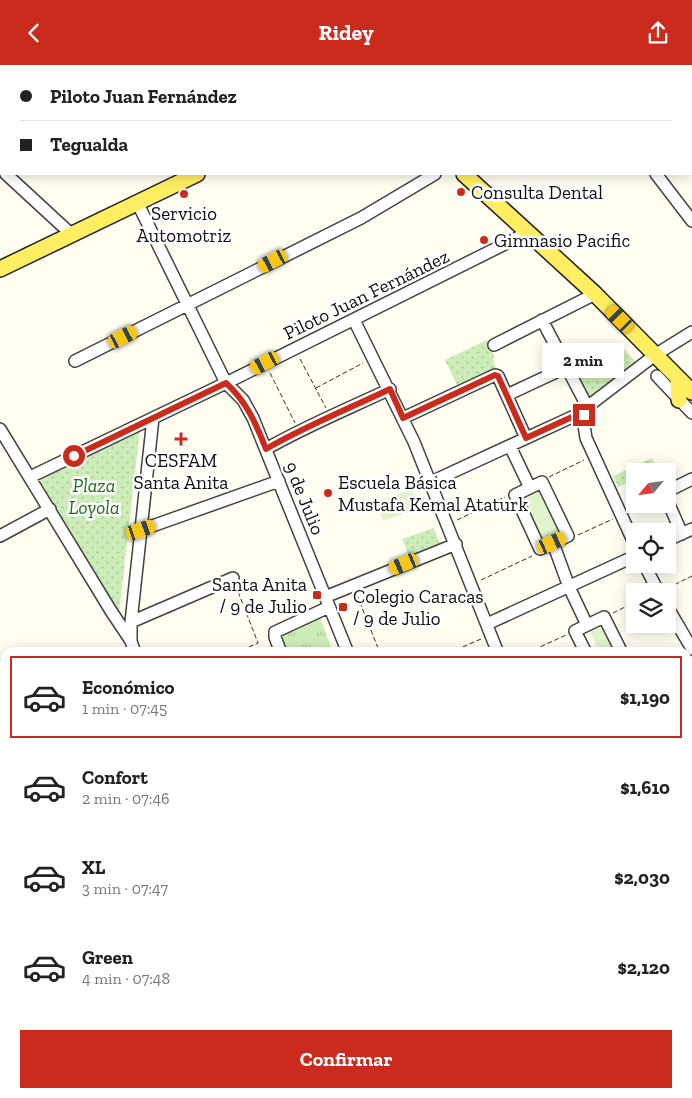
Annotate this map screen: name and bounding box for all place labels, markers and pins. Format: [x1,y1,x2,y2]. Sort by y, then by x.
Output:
place label: Consulta Dental [471,181,603,204]
marker: Consulta Dental [455,186,467,198]
marker: Servicio Automotriz [178,188,190,200]
place label: Servicio Automotriz [137,202,232,247]
place label: Gimnasio Pacific [494,229,630,252]
marker: Gimnasio Pacific [478,234,490,246]
marker: CESFAM Santa Anita [174,432,188,446]
place label: CESFAM Santa Anita [134,449,228,494]
place label: Escuela Básica Mustafa Kemal Ataturk [338,471,528,516]
marker: Escuela Básica Mustafa Kemal Ataturk [322,487,334,499]
place label: Santa Anita / 9 de Julio [212,573,307,618]
place label: Colegio Caracas / 9 de Julio [353,585,484,630]
marker: Santa Anita / 9 de Julio [311,589,323,601]
marker: Colegio Caracas / 9 de Julio [337,601,349,613]

